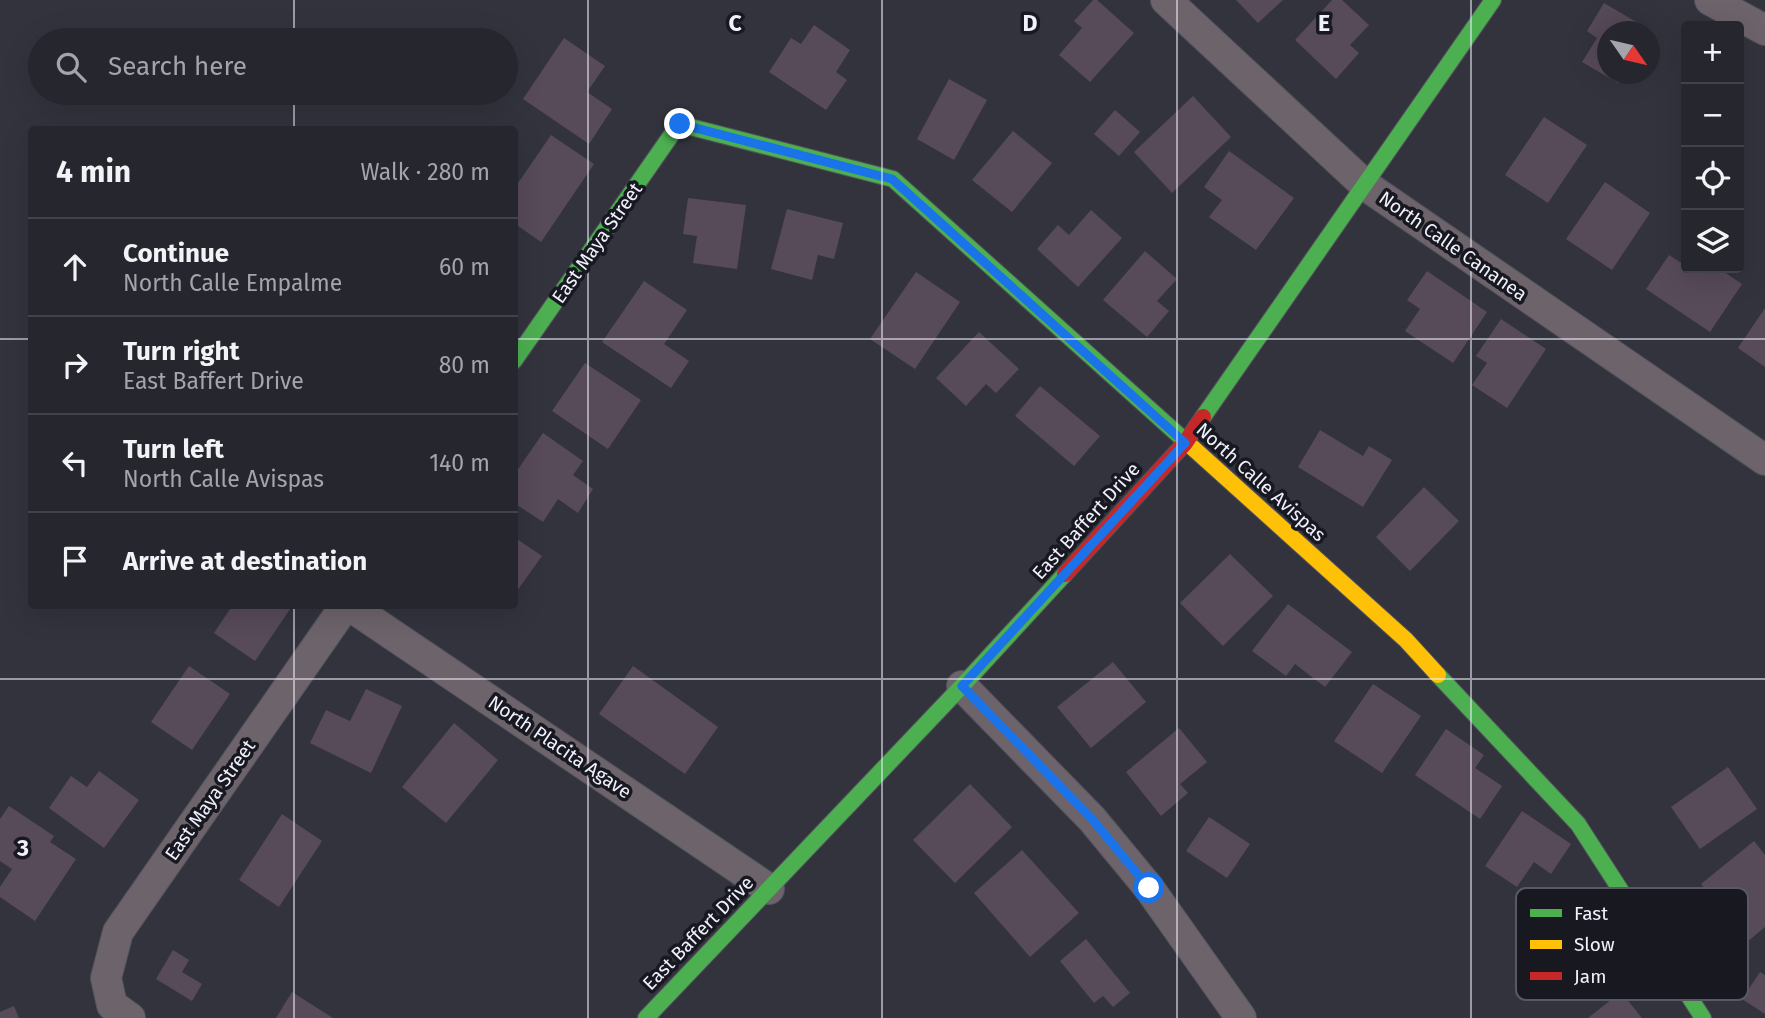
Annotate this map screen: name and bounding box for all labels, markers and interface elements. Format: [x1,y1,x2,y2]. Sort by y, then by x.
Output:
text: C [728,9,742,37]
text: D [1023,9,1038,37]
text: E [1318,9,1330,37]
north arrow [1597,21,1660,84]
map controls [1681,21,1744,273]
button: + [1681,21,1744,84]
search box [28,28,518,105]
icon: search [52,48,90,86]
text: Search here [108,51,247,82]
button: − [1681,84,1744,147]
route end [664,108,695,139]
button: locate [1681,147,1744,210]
text: 4 min [56,154,131,190]
text: Walk · 280 m [360,158,490,186]
street label: East Maya Street [547,178,647,308]
street label: North Calle Cananea [1375,186,1531,306]
button: layers [1681,210,1744,273]
text: Continue [123,238,229,269]
icon: ahead [56,248,94,286]
text: 60 m [439,253,490,281]
text: North Calle Empalme [123,269,342,297]
text: Turn right [123,336,240,367]
icon: right [56,346,94,384]
text: 80 m [439,351,490,379]
text: East Baffert Drive [123,367,304,395]
street label: North Calle Avispas [1192,418,1330,546]
text: Turn left [123,434,224,465]
icon: left [56,444,94,482]
text: 140 m [429,449,490,477]
street label: East Baffert Drive [1027,458,1145,584]
text: North Calle Avispas [123,465,324,493]
icon: arrive [56,542,94,580]
text: Arrive at destination [123,546,367,577]
street label: North Placita Agave [484,691,636,803]
street label: East Maya Street [160,735,260,865]
text: 3 [16,834,29,862]
street label: East Baffert Drive [638,871,758,995]
route start [1133,872,1164,903]
legend [1516,888,1748,1000]
text: Fast [1574,902,1608,925]
text: Slow [1574,933,1615,956]
text: Jam [1574,965,1606,988]

